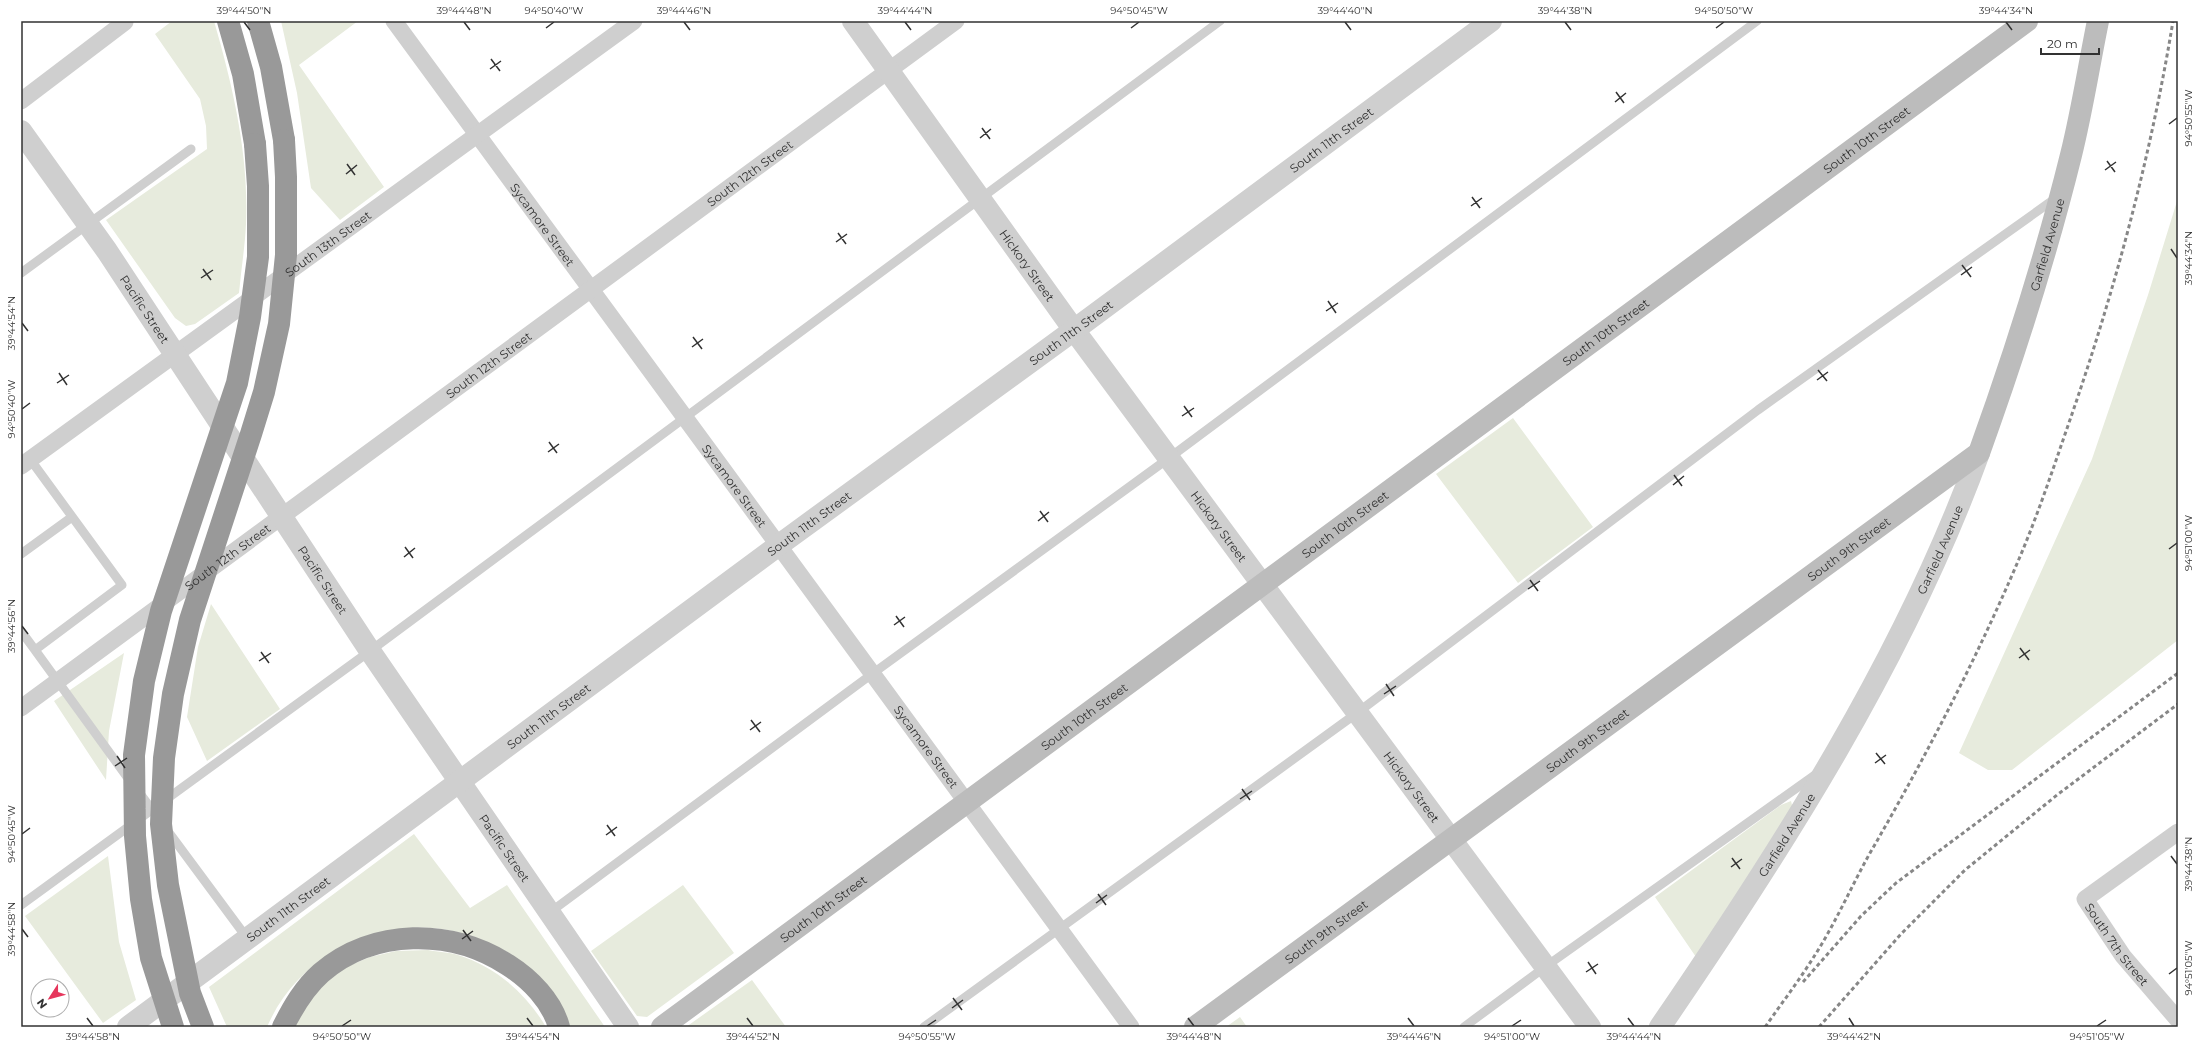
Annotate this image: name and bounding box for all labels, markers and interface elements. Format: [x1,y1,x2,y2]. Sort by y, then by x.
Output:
text: 39°44'50"N [217,4,271,17]
text: 39°44'48"N [436,4,492,17]
text: 94°50'40"W [525,4,583,17]
text: 39°44'46"N [657,4,711,17]
text: 39°44'44"N [878,4,932,17]
text: 94°50'45"W [1110,4,1168,17]
text: 39°44'40"N [1317,4,1373,17]
text: 39°44'38"N [1538,4,1592,17]
text: 94°50'50"W [1695,4,1753,17]
text: 39°44'34"N [1979,4,2033,17]
scale bar [2041,30,2099,56]
text: 20 m [2047,36,2078,51]
text: 94°50'55"W [2182,89,2195,147]
street label: South 10th Street [1820,102,1913,176]
street label: South 11th Street [1286,104,1376,175]
street label: South 12th Street [704,136,795,209]
street label: Sycamore Street [507,180,578,269]
street label: Garfield Avenue [2026,196,2067,293]
street label: South 13th Street [282,207,374,280]
street label: Hickory Street [997,226,1058,304]
text: 39°44'34"N [2182,231,2195,285]
street label: Pacific Street [117,272,173,346]
street label: South 10th Street [1559,295,1652,369]
text: 39°44'54"N [5,296,18,350]
street label: South 11th Street [1026,296,1116,368]
street label: South 12th Street [443,328,534,401]
text: 94°50'40"W [5,380,18,438]
street label: Sycamore Street [699,441,770,530]
street label: South 10th Street [1298,487,1391,561]
street label: South 11th Street [764,488,854,559]
street label: Hickory Street [1188,488,1251,565]
street label: Garfield Avenue [1913,503,1966,597]
street label: South 9th Street [1804,513,1893,584]
text: 94°51'00"W [2182,515,2195,571]
street label: South 12th Street [181,520,273,593]
street label: Pacific Street [295,543,351,617]
text: 39°44'56"N [5,599,18,653]
street label: South 10th Street [1037,679,1130,753]
street label: South 11th Street [504,680,593,752]
street label: Sycamore Street [891,702,962,791]
street label: South 9th Street [1543,705,1632,775]
street label: Hickory Street [1381,748,1443,825]
street label: Garfield Avenue [1755,790,1818,879]
text: 94°50'45"W [5,805,18,863]
street label: Pacific Street [477,811,534,885]
text: 39°44'38"N [2182,837,2195,891]
street label: South 10th Street [777,871,869,945]
street label: South 11th Street [243,873,333,944]
street label: South 9th Street [1281,896,1370,967]
street label: South 7th Street [2082,900,2152,988]
text: 39°44'58"N [5,902,18,956]
text: 94°51'05"W [2182,940,2195,996]
north arrow [30,978,70,1018]
text: N [34,996,50,1012]
text: 39°44'58"N [66,1030,120,1043]
text: 94°50'50"W [313,1030,371,1043]
text: 39°44'54"N [506,1030,560,1043]
text: 39°44'52"N [726,1030,780,1043]
text: 94°50'55"W [898,1030,956,1043]
text: 39°44'48"N [1166,1030,1222,1043]
text: 39°44'46"N [1387,1030,1441,1043]
text: 94°51'00"W [1484,1030,1540,1043]
text: 39°44'44"N [1607,1030,1661,1043]
text: 39°44'42"N [1827,1030,1881,1043]
text: 94°51'05"W [2069,1030,2125,1043]

